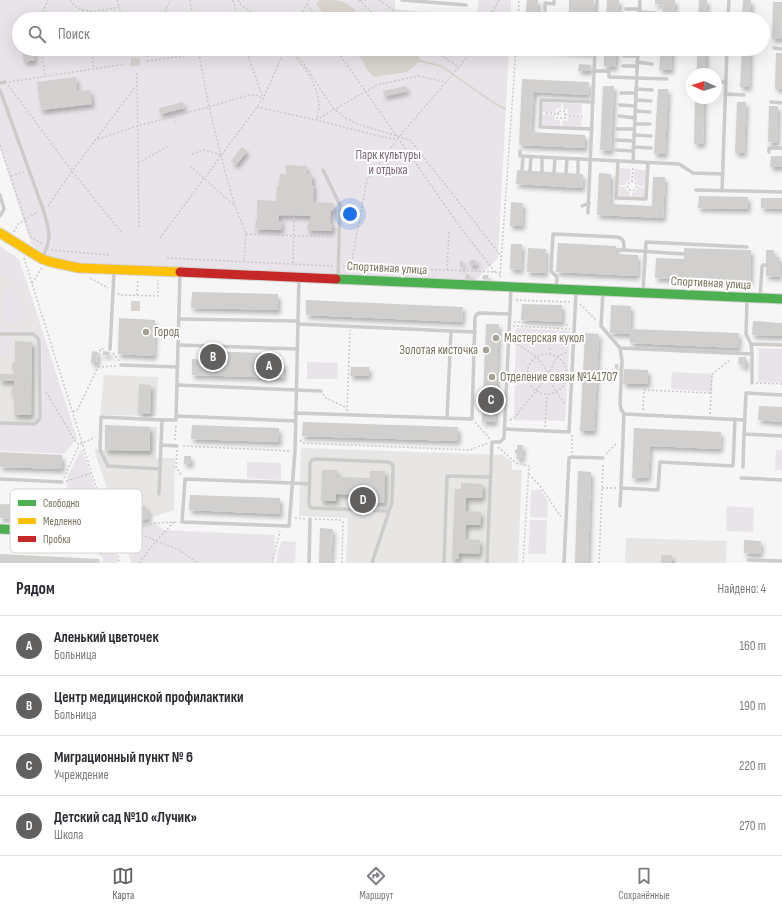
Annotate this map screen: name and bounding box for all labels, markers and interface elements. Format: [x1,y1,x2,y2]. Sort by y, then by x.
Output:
search box [12,12,770,56]
icon: search [26,23,48,45]
text: Поиск [58,25,90,44]
north arrow [686,68,722,104]
park label: Парк культуры и отдыха [355,147,421,178]
your location [340,204,360,224]
street label: Спортивная улица [346,258,428,278]
street label: Спортивная улица [670,273,752,293]
place label: Город [154,324,180,340]
marker: Город [141,327,151,337]
place label: Мастерская кукол [504,330,584,346]
marker: Мастерская кукол [491,333,501,343]
pin: B [200,342,226,372]
place label: Золотая кисточка [399,342,478,358]
marker: Золотая кисточка [481,345,491,355]
pin: A [256,351,282,381]
place label: Отделение связи №141707 [500,369,618,385]
marker: Отделение связи №141707 [487,372,497,382]
pin: C [478,385,504,415]
pin: D [350,485,376,515]
legend [10,489,142,553]
text: Свободно [43,497,80,510]
text: Медленно [43,515,82,528]
text: Пробка [43,533,71,546]
text: Рядом [16,579,55,599]
text: Найдено: 4 [718,581,766,597]
text: Аленький цветочек [54,628,159,647]
text: A [26,638,32,654]
text: 160 m [740,638,766,654]
text: Больница [54,647,97,663]
text: Центр медицинской профилактики [54,688,244,707]
text: B [26,698,32,714]
text: 190 m [739,698,766,714]
text: Больница [54,707,97,723]
text: Миграционный пункт № 6 [54,748,193,767]
text: C [26,758,32,774]
text: 220 m [739,758,766,774]
text: Учреждение [54,767,109,783]
text: Детский сад №10 «Лучик» [54,808,197,827]
text: D [26,818,32,834]
text: 270 m [739,818,766,834]
text: Школа [54,827,83,843]
tab: Карта [112,865,134,902]
tab: Маршрут [359,865,394,902]
tab: Сохранённые [618,865,670,902]

